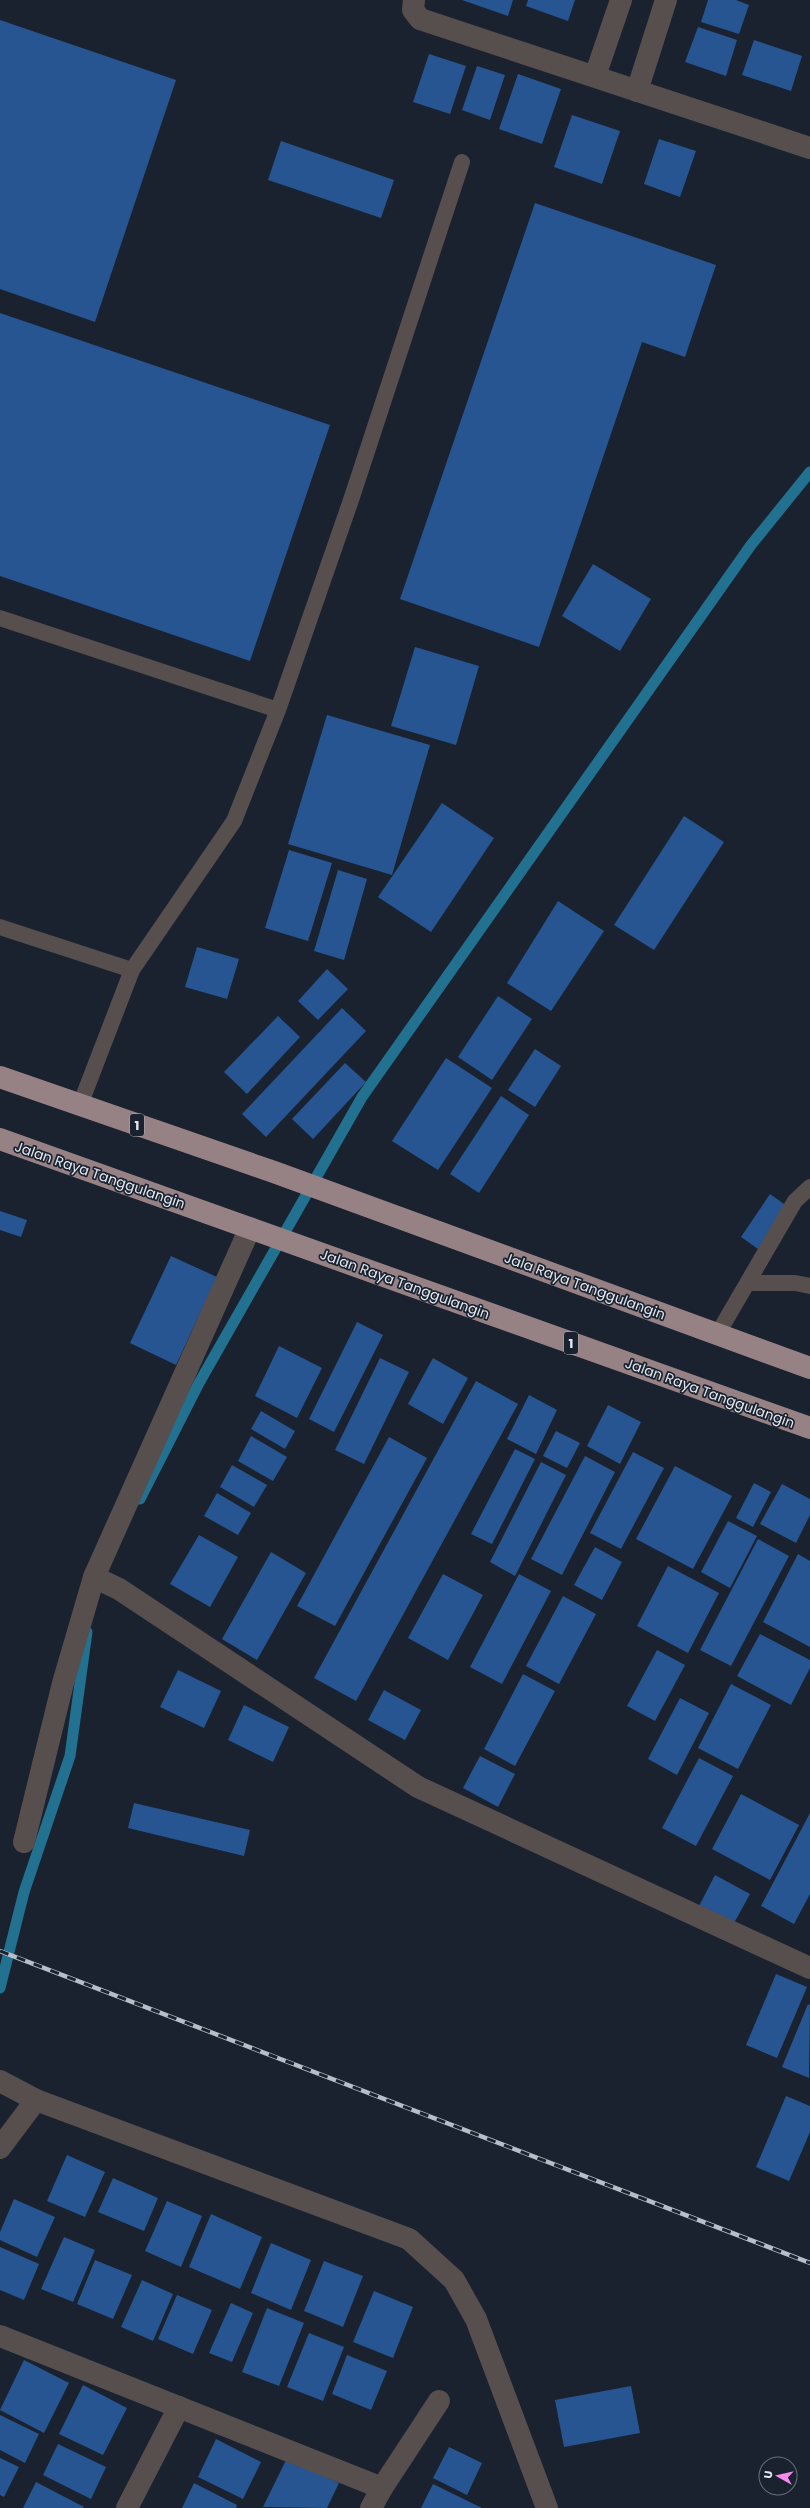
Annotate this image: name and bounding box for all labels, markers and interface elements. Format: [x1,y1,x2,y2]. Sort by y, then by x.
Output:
road number: 1 [130,1114,144,1136]
street label: Jalan Raya Tanggulangin [12,1136,188,1214]
street label: Jalan Raya Tanggulangin [317,1244,493,1324]
street label: Jala Raya Tanggulangin [502,1247,668,1325]
road number: 1 [564,1332,578,1354]
street label: Jalan Raya Tanggulangin [622,1353,798,1433]
north arrow [758,2456,798,2496]
text: U [760,2469,777,2480]

